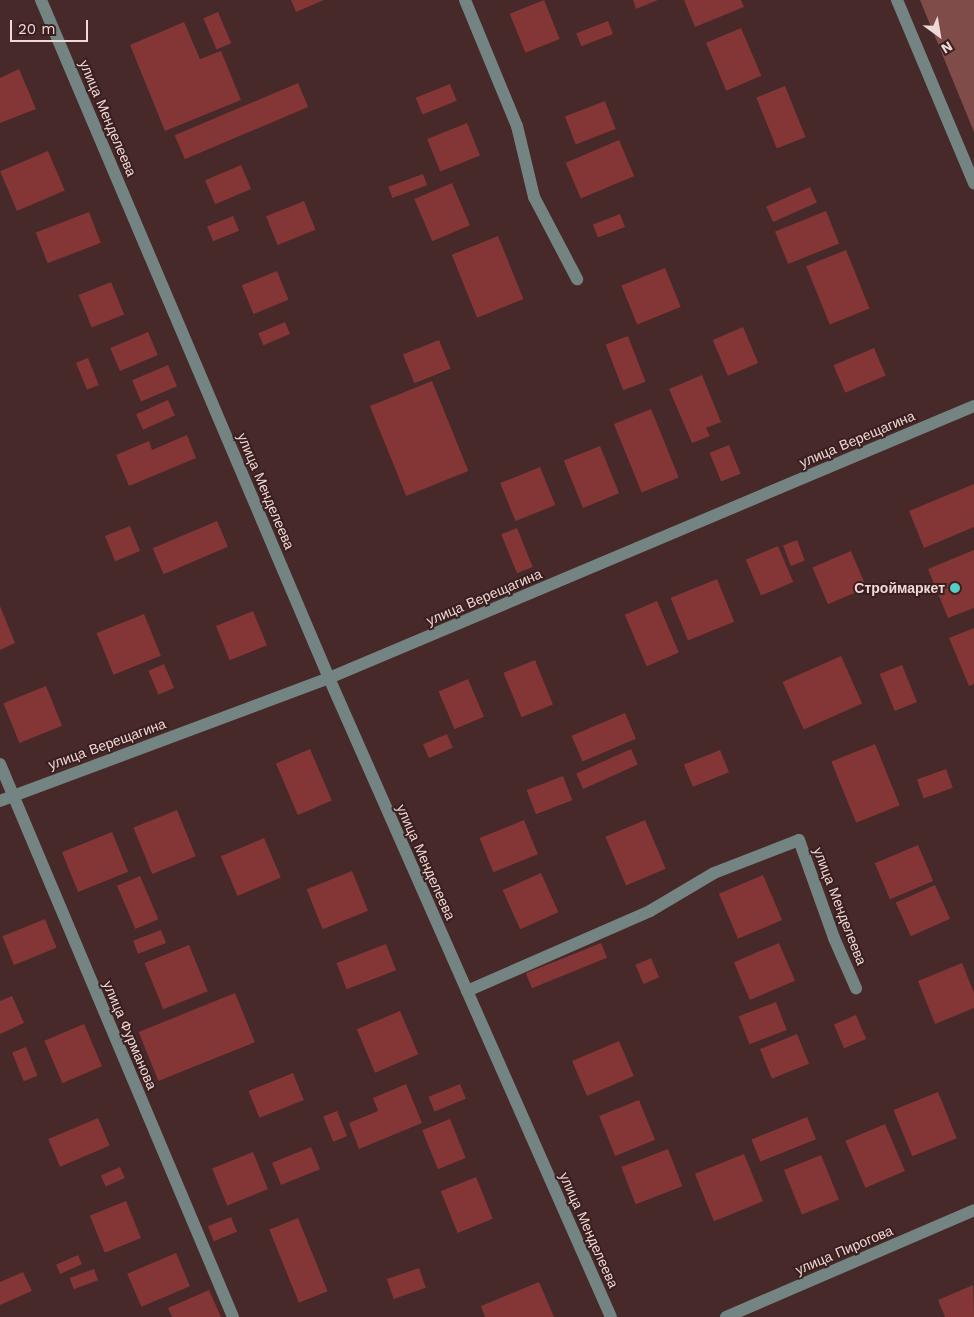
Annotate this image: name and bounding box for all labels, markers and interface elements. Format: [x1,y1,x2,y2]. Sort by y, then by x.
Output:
scale bar [12,10,90,42]
north arrow [914,10,964,60]
text: 20 m [18,20,56,38]
text: N [938,38,956,57]
street label: улица Менделеева [76,57,140,179]
street label: улица Верещагина [797,407,917,471]
street label: улица Менделеева [234,430,298,552]
street label: улица Верещагина [424,565,544,629]
place label: Строймаркет [854,580,945,596]
marker: Строймаркет [949,582,961,594]
street label: улица Верещагина [46,715,168,773]
street label: улица Менделеева [393,802,459,922]
street label: улица Менделеева [810,845,870,967]
street label: улица Фурманова [100,978,160,1092]
street label: улица Менделеева [556,1170,622,1290]
street label: улица Пирогова [793,1222,895,1278]

